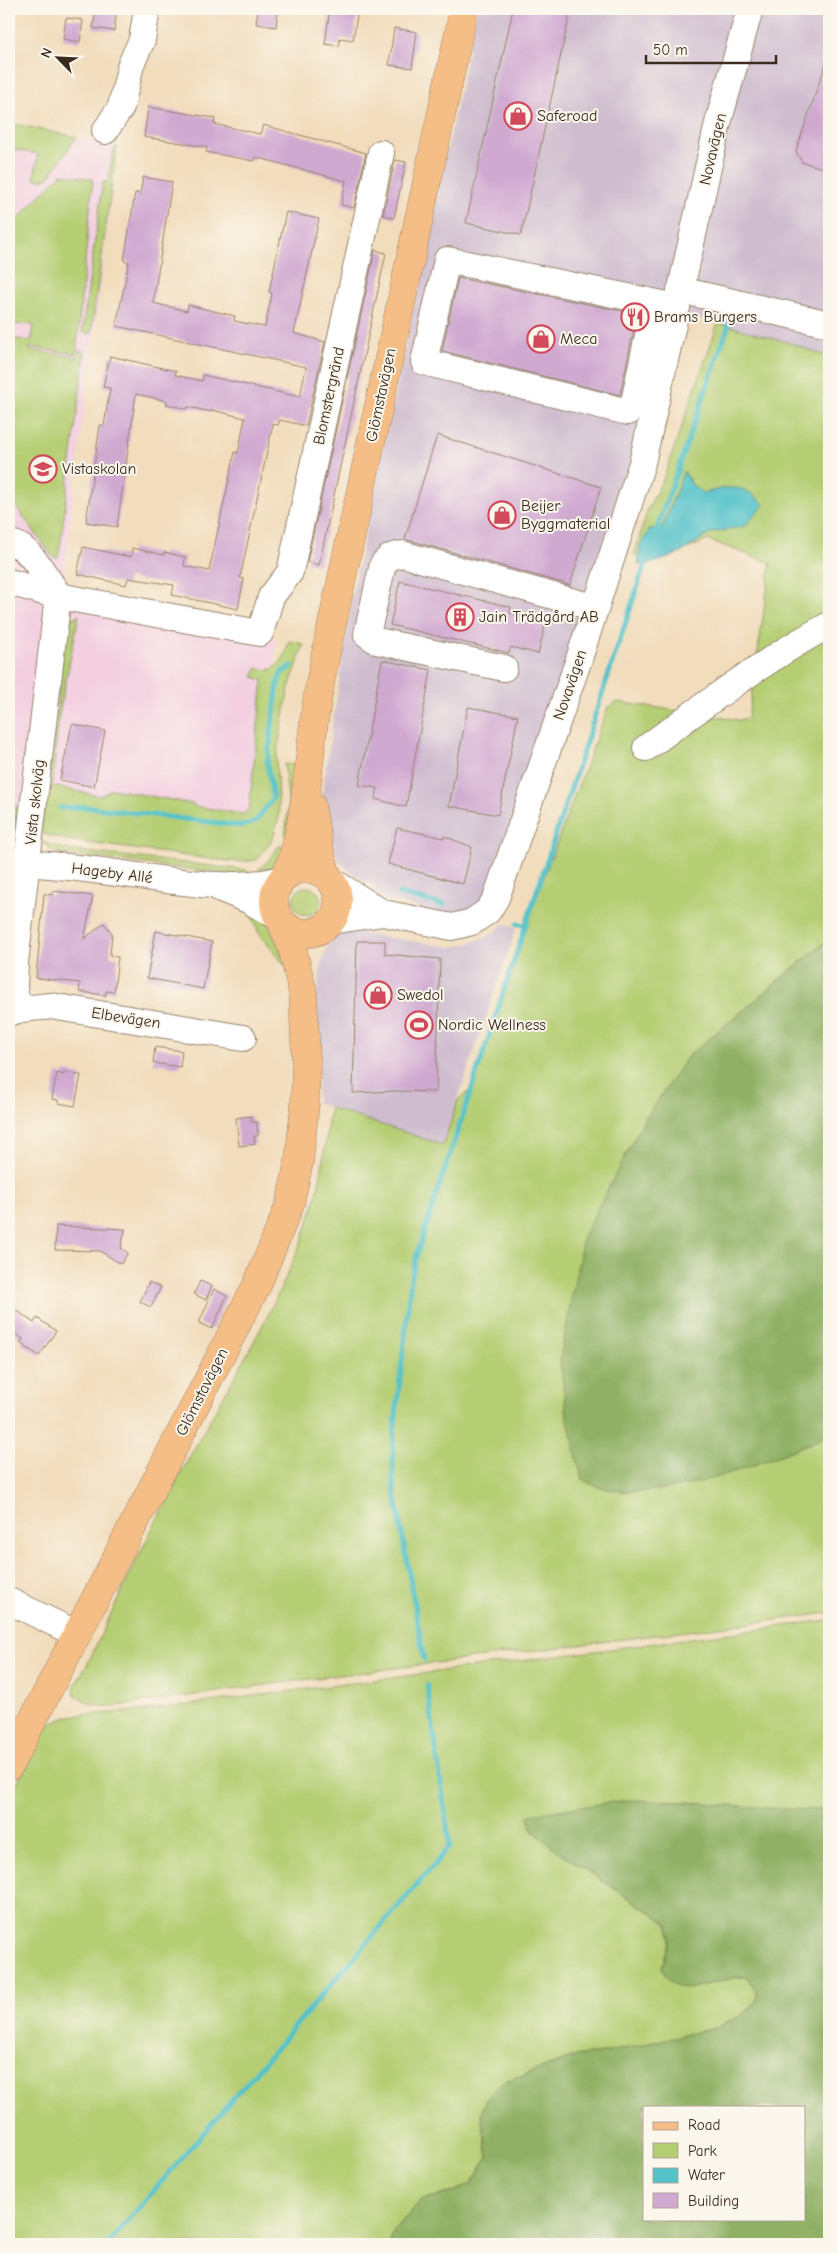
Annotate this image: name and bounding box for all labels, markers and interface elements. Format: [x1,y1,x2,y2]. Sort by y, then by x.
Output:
north arrow [32,32,82,82]
scale bar [646,32,776,64]
text: 50 m [653,41,688,59]
text: N [37,45,56,61]
shop icon: Saferoad [503,101,533,131]
place label: Saferoad [537,107,598,125]
street label: Novavägen [696,111,730,187]
restaurant icon: Brams Burgers [620,302,650,332]
place label: Brams Burgers [654,308,757,326]
shop icon: Meca [526,324,556,354]
place label: Meca [560,330,597,348]
street label: Blomstergränd [310,345,348,447]
street label: Glömstavägen [362,346,400,444]
school or university icon: Vistaskolan [28,454,58,484]
place label: Vistaskolan [62,460,136,478]
place label: Beijer Byggmaterial [521,497,610,533]
shop icon: Beijer Byggmaterial [487,500,517,530]
building icon: Jain Trädgård AB [445,602,475,632]
place label: Jain Trädgård AB [479,608,599,626]
street label: Novavägen [550,647,590,723]
street label: Vista skolväg [22,758,48,846]
street label: Hageby Allé [70,859,154,887]
shop icon: Swedol [363,980,393,1010]
place label: Swedol [397,986,444,1004]
street label: Elbevägen [90,1004,162,1032]
sports icon: Nordic Wellness [404,1010,434,1040]
place label: Nordic Wellness [438,1016,546,1034]
street label: Glömstavägen [172,1345,232,1439]
legend [643,2106,806,2220]
text: Road [688,2116,720,2134]
text: Park [688,2142,717,2160]
text: Water [688,2166,725,2184]
text: Building [688,2192,739,2210]

